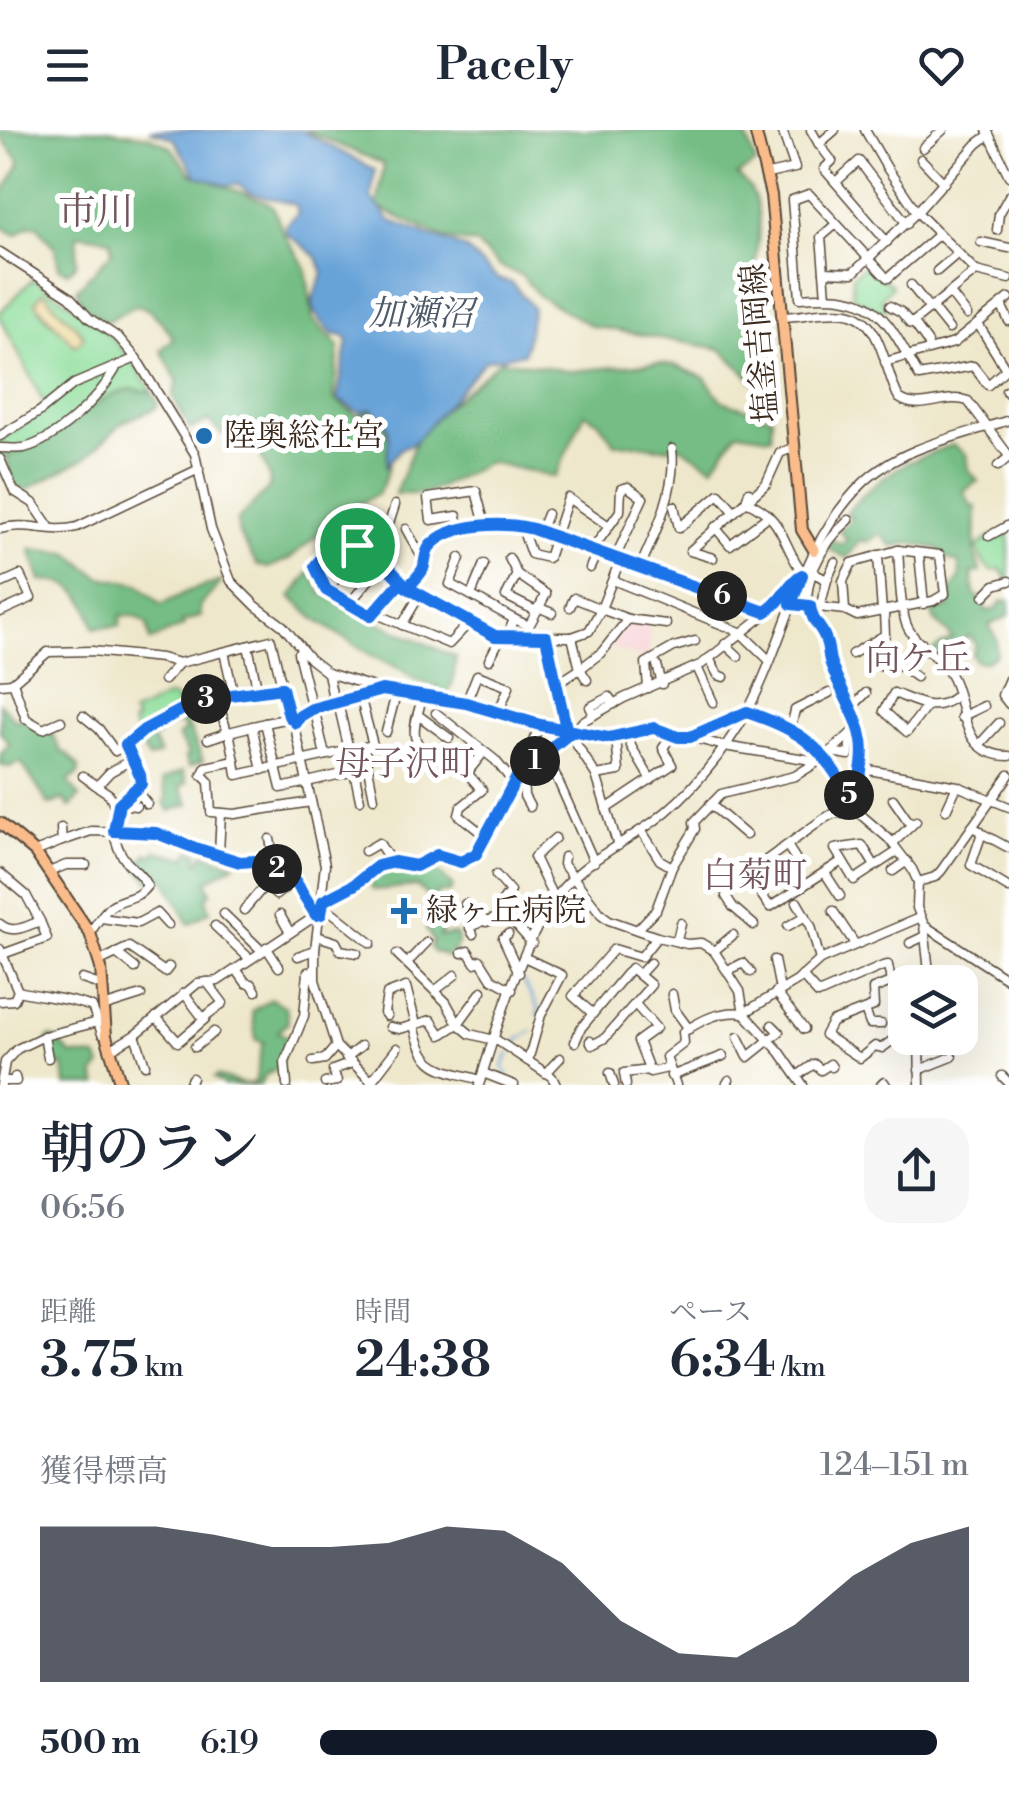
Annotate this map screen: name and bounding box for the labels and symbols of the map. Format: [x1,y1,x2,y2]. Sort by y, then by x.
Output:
district label: 市川 [58,189,134,236]
street label: 塩釜吉岡線 [733,262,787,424]
water label: 加瀬沼 [368,293,478,336]
place label: 陸奥総社宮 [224,416,384,456]
marker: 陸奥総社宮 [193,425,215,447]
pin [315,503,400,588]
pin: 6 [697,571,747,621]
district label: 向ケ丘 [865,638,971,681]
pin: 3 [181,674,231,724]
pin: 1 [510,736,560,786]
district label: 母子沢町 [335,743,475,786]
pin: 5 [824,770,874,820]
pin: 2 [252,844,302,894]
district label: 白菊町 [702,855,808,898]
place label: 緑ヶ丘病院 [426,891,586,931]
marker: 緑ヶ丘病院 [391,898,417,924]

